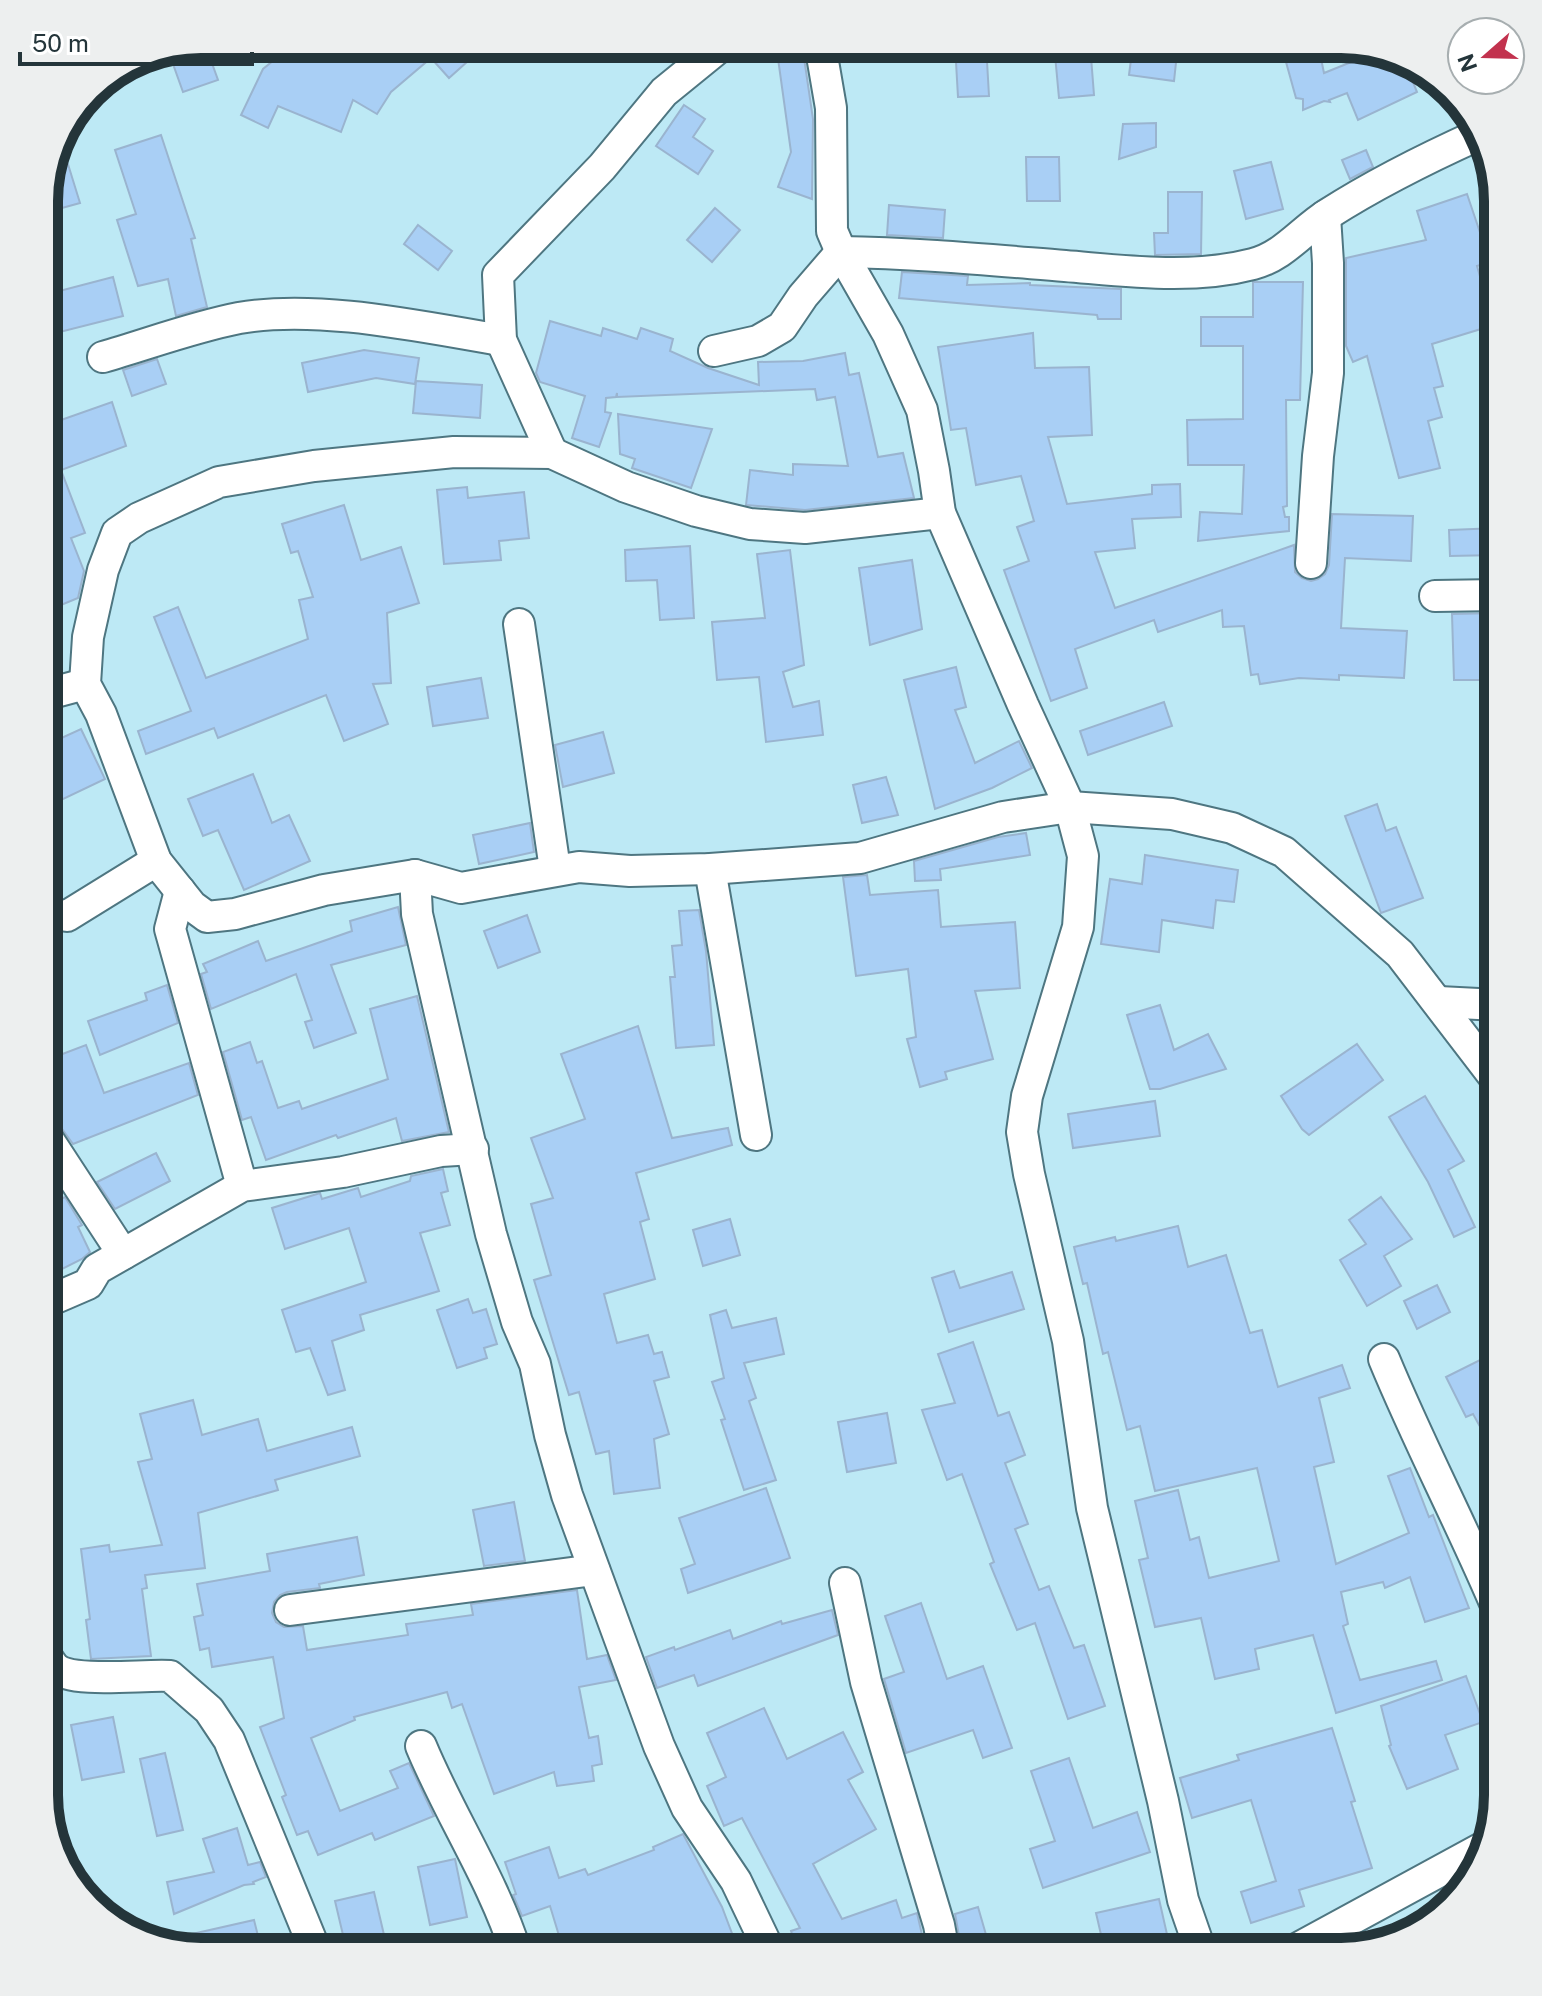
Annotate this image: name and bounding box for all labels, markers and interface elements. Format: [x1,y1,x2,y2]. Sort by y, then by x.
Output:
scale bar [20,16,252,66]
north arrow [1446,16,1526,96]
text: 50 m [32,29,89,57]
text: N [1452,50,1482,75]

